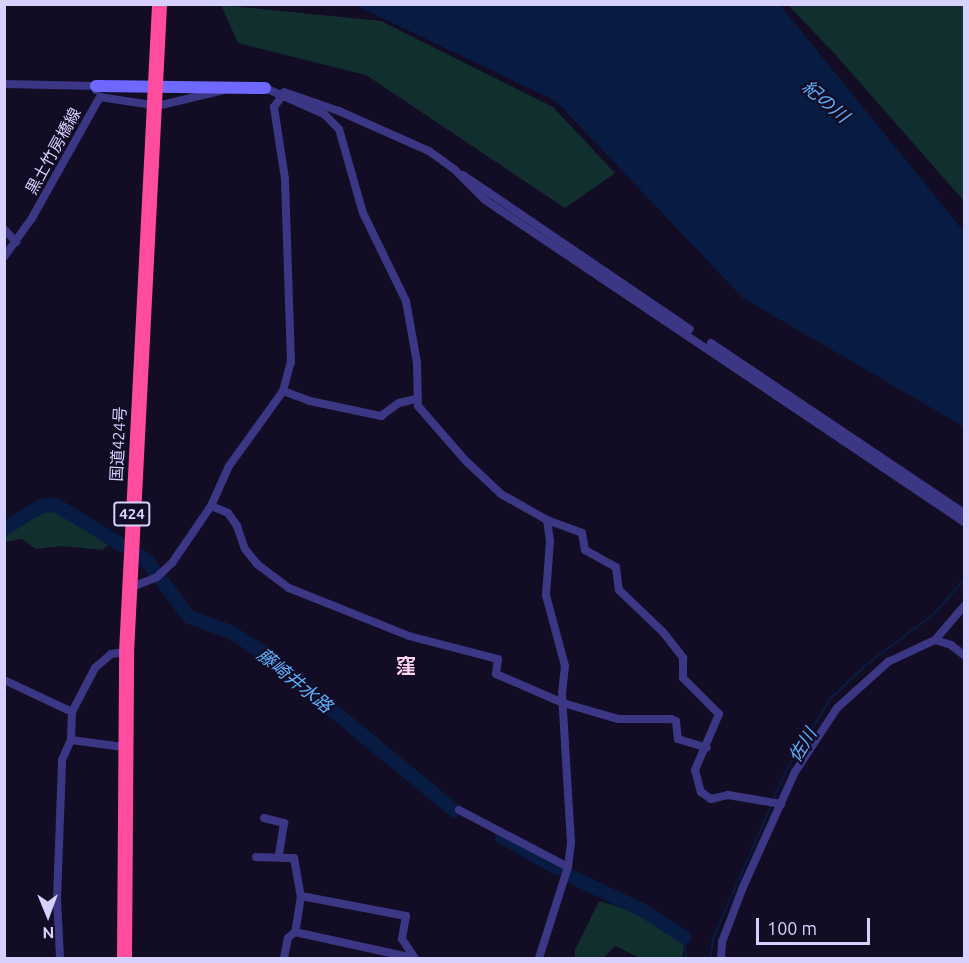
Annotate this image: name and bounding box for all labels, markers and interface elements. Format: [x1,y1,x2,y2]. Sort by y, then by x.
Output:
water label: 紀の川 [798,75,854,127]
street label: 黒土竹房橋線 [21,104,85,198]
street label: 国道424号 [106,406,130,482]
road number: 424 [112,502,152,526]
water label: 藤崎井水路 [253,643,337,717]
district label: 窪 [396,653,416,677]
water label: 佐川 [783,724,821,766]
north arrow [18,885,78,945]
scale bar [759,906,873,944]
text: 100 m [767,918,817,938]
text: N [42,924,54,942]

